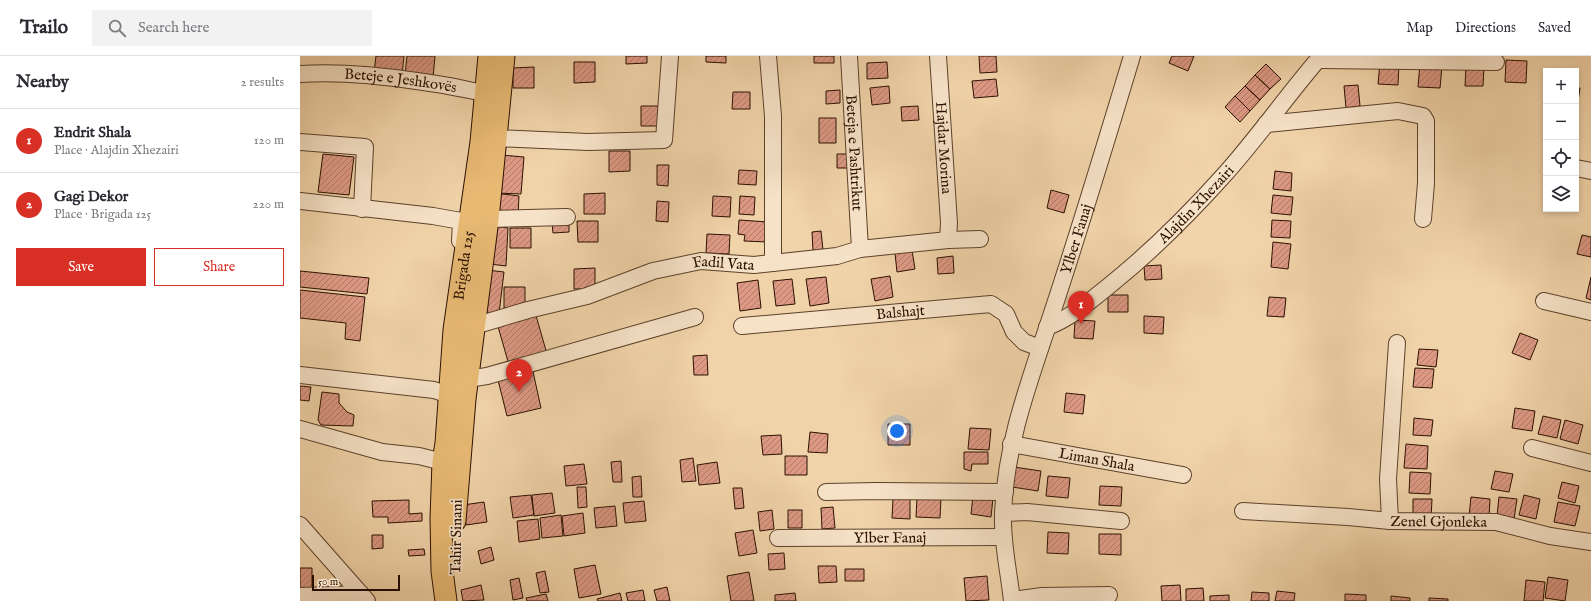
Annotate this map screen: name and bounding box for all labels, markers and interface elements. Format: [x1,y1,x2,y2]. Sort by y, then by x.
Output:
search box [92,10,372,46]
text: Trailo [20,16,68,40]
icon: search [106,17,128,39]
text: Search here [138,18,209,37]
text: Map [1406,19,1433,37]
text: Directions [1455,19,1516,37]
text: Saved [1538,19,1571,37]
street label: Beteje e Jeshkovës [344,65,458,97]
map controls [1543,68,1579,212]
button: + [1543,68,1579,104]
text: Nearby [16,72,69,93]
text: 2 results [240,74,284,91]
street label: Beteja e Pashtrikut [841,94,867,211]
street label: Hajdar Morina [931,101,956,195]
button: − [1543,104,1579,140]
text: Endrit Shala [54,123,131,142]
text: 1 [27,132,31,149]
text: 120 m [254,132,284,149]
button: locate [1543,140,1579,176]
text: Place · Alajdin Xhezairi [54,142,179,159]
street label: Alajdin Xhezairi [1154,162,1238,249]
button: layers [1543,176,1579,212]
text: Gagi Dekor [54,187,128,206]
text: 2 [26,196,32,213]
text: 220 m [253,196,284,213]
street label: Ylber Fanaj [1056,202,1096,277]
text: Place · Brigada 125 [54,206,151,223]
street label: Brigada 125 [449,229,478,302]
button: Save [16,248,146,286]
button: Share [154,248,284,286]
street label: Fadil Vata [691,252,756,275]
pin: 1 [1068,291,1094,324]
street label: Balshajt [875,301,926,324]
pin: 2 [506,359,532,392]
your location [887,421,907,441]
street label: Liman Shala [1057,444,1137,476]
street label: Tahir Sinani [446,499,467,575]
street label: Zenel Gjonleka [1390,512,1488,532]
street label: Ylber Fanaj [854,528,926,548]
scale bar [312,573,400,592]
text: 50 m [318,575,338,589]

